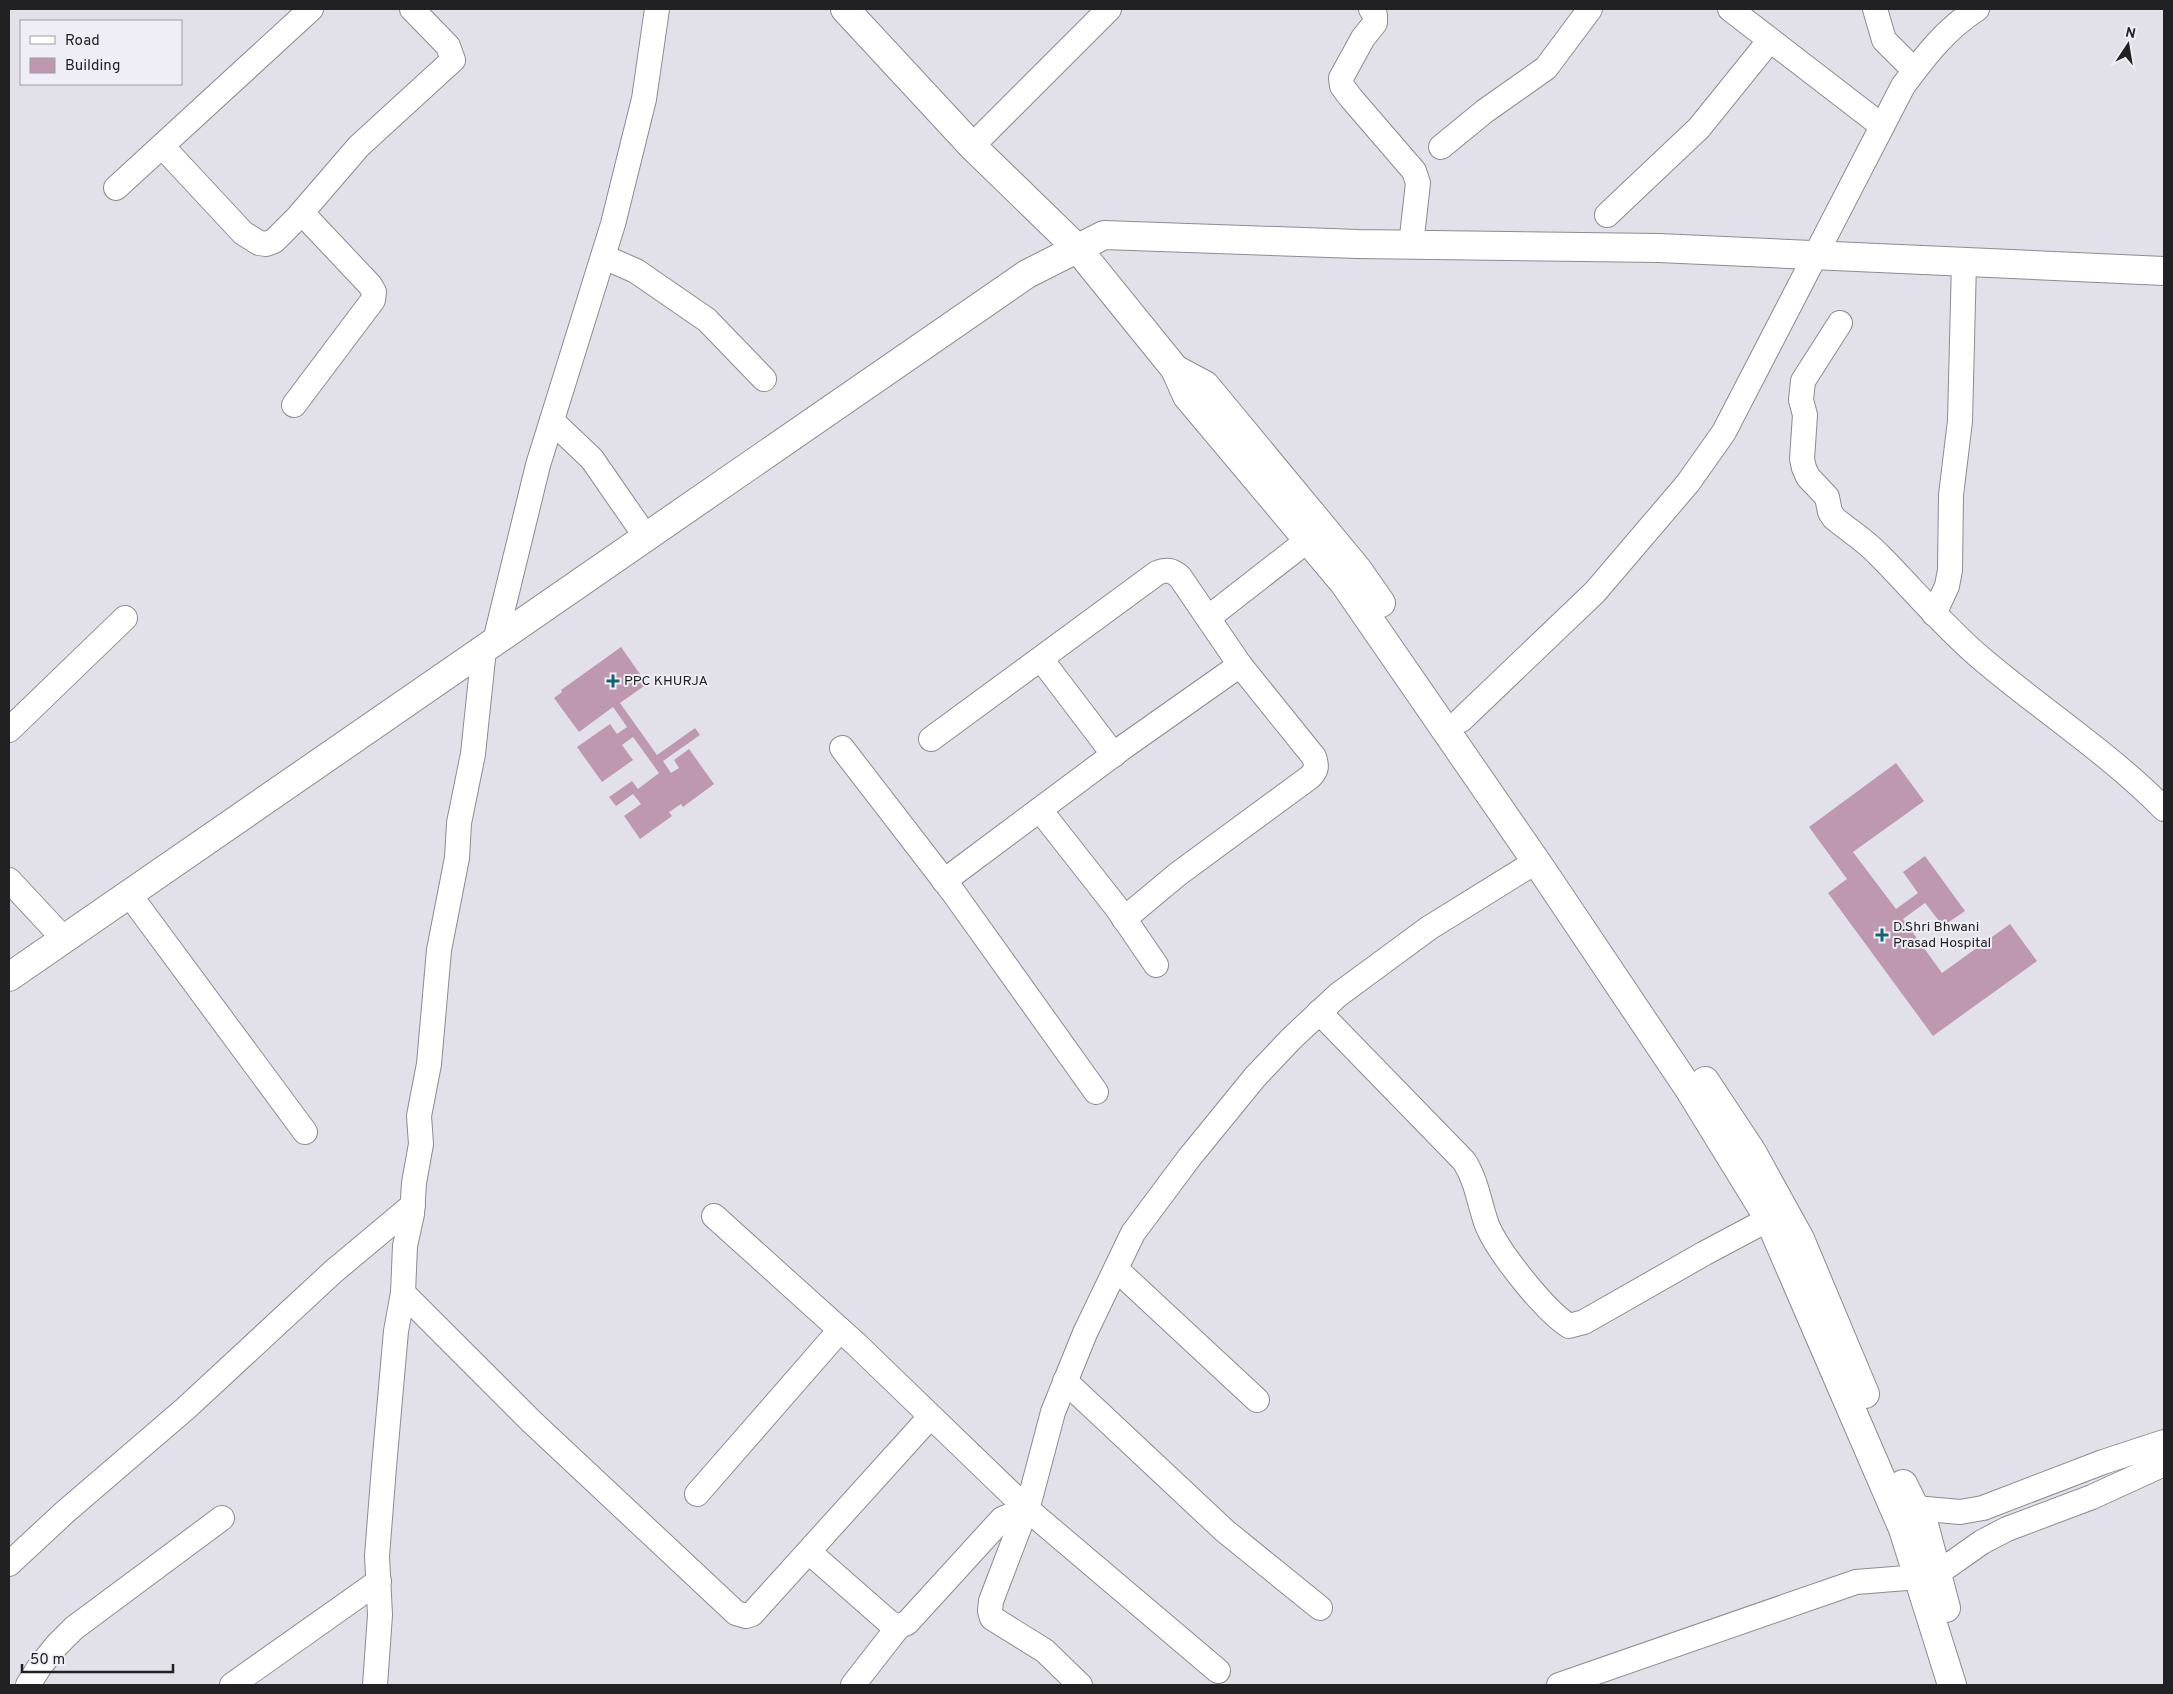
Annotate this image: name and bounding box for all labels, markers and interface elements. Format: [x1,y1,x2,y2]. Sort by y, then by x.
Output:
legend [20,20,182,85]
north arrow [2103,20,2153,70]
text: N [2124,24,2137,43]
text: Road [65,32,100,51]
text: Building [65,57,120,76]
place label: PPC KHURJA [624,673,708,690]
marker: PPC KHURJA [606,674,620,688]
place label: D.Shri Bhwani Prasad Hospital [1893,919,1991,952]
marker: D.Shri Bhwani Prasad Hospital [1875,928,1889,942]
scale bar [22,1642,174,1674]
text: 50 m [30,1651,65,1670]

